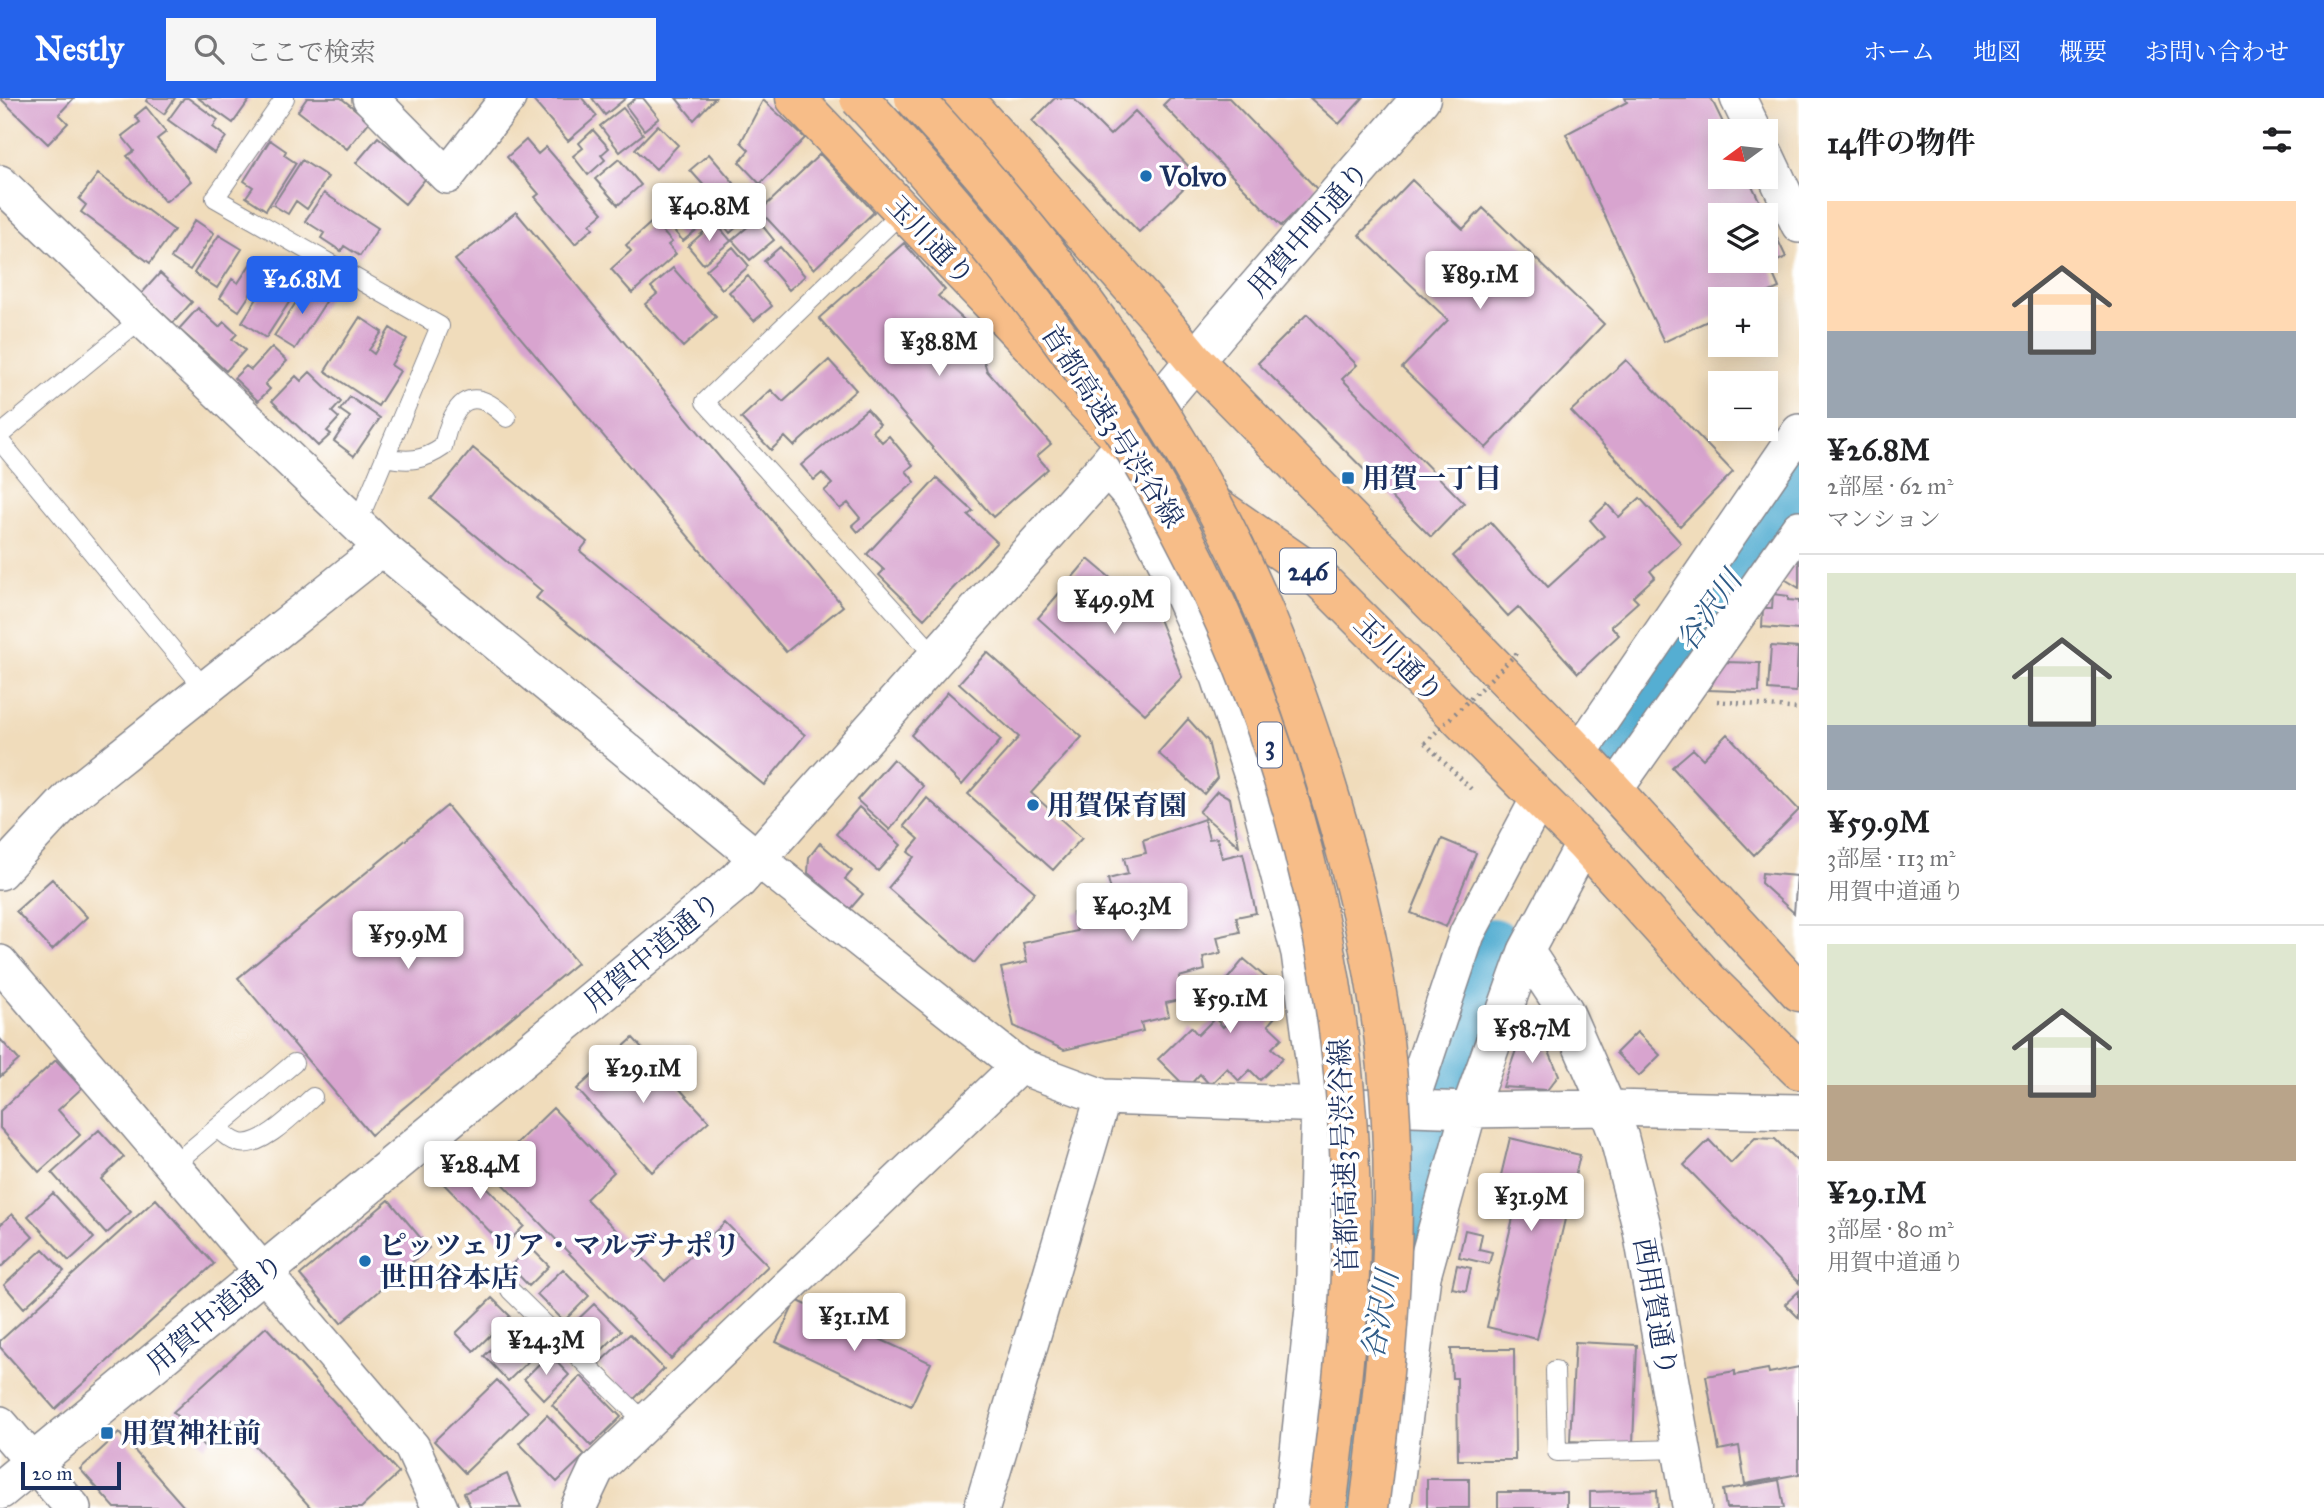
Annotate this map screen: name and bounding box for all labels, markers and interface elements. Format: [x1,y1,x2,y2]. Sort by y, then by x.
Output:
search box [166,18,656,81]
text: Nestly [35,29,124,69]
icon: search [190,30,228,68]
text: ここで検索 [246,36,376,68]
text: ホーム [1863,37,1935,67]
text: 地図 [1973,37,2021,67]
text: 概要 [2059,37,2107,67]
text: お問い合わせ [2145,37,2289,67]
north arrow [1708,119,1778,189]
map controls [1708,119,1778,441]
icon: filters [2258,121,2296,159]
text: 14件の物件 [1827,125,1976,161]
street label: 用賀中町通り [1240,154,1377,304]
place label: Volvo [1159,159,1227,194]
marker: Volvo [1138,168,1154,184]
pin: ¥40.8M [652,184,766,243]
street label: 玉川通り [879,188,982,293]
text: ¥40.8M [668,192,750,220]
button: layers [1708,203,1778,273]
icon: home [1999,247,2125,373]
pin: ¥89.1M [1423,252,1537,311]
pin: ¥26.8M [245,256,359,316]
text: ¥89.1M [1441,260,1519,288]
text: ¥26.8M [263,265,341,293]
button: + [1708,287,1778,357]
pin: ¥38.8M [882,318,996,378]
street label: 首都高速3号渋谷線 [1034,318,1191,534]
text: ¥38.8M [900,327,978,355]
button: − [1708,371,1778,441]
text: ¥26.8M [1827,432,1930,468]
place label: 用賀一丁目 [1362,461,1502,496]
marker: 用賀一丁目 [1340,470,1356,486]
text: 2部屋 · 62 m² [1827,472,1953,500]
text: マンション [1827,505,1941,533]
road number: 246 [1280,548,1336,593]
water label: 谷沢川 [1668,561,1751,658]
pin: ¥49.9M [1057,576,1171,636]
text: ¥49.9M [1073,585,1155,613]
street label: 玉川通り [1347,606,1451,710]
icon: home [1999,619,2125,745]
road number: 3 [1258,722,1282,768]
place label: 用賀保育園 [1047,788,1187,823]
marker: 用賀保育園 [1025,797,1041,813]
text: ¥59.9M [1827,804,1930,840]
text: 3部屋 · 113 m² [1827,844,1955,872]
text: 用賀中道通り [1827,877,1965,905]
street label: 用賀中道通り [577,884,728,1019]
pin: ¥40.3M [1075,884,1189,943]
text: ¥40.3M [1093,892,1172,920]
pin: ¥59.9M [351,912,465,971]
text: ¥59.9M [369,920,448,948]
pin: ¥59.1M [1173,976,1287,1035]
text: ¥59.1M [1192,984,1268,1012]
icon: home [1999,990,2125,1116]
pin: ¥58.7M [1475,1006,1589,1065]
text: ¥58.7M [1493,1014,1571,1042]
street label: 首都高速3号渋谷線 [1322,1038,1365,1274]
pin: ¥29.1M [586,1046,700,1105]
text: ¥29.1M [605,1054,681,1082]
pin: ¥28.4M [423,1142,537,1201]
text: ¥28.4M [440,1150,520,1178]
pin: ¥31.9M [1474,1174,1588,1233]
text: ¥29.1M [1827,1175,1927,1211]
text: ¥31.9M [1494,1182,1568,1210]
text: 3部屋 · 80 m² [1827,1215,1954,1243]
place label: ピッツェリア・マルデナポリ 世田谷本店 [379,1228,741,1295]
street label: 西用賀通り [1626,1235,1685,1379]
street label: 用賀中道通り [140,1246,291,1381]
text: 用賀中道通り [1827,1248,1965,1276]
marker: ピッツェリア・マルデナポリ 世田谷本店 [357,1253,373,1269]
water label: 谷沢川 [1354,1265,1406,1362]
pin: ¥31.1M [797,1294,911,1353]
text: ¥31.1M [819,1302,889,1330]
pin: ¥24.3M [489,1318,603,1377]
text: ¥24.3M [507,1326,585,1354]
place label: 用賀神社前 [121,1416,261,1451]
marker: 用賀神社前 [99,1425,115,1441]
scale bar [21,1459,121,1491]
text: 20 m [32,1462,73,1485]

